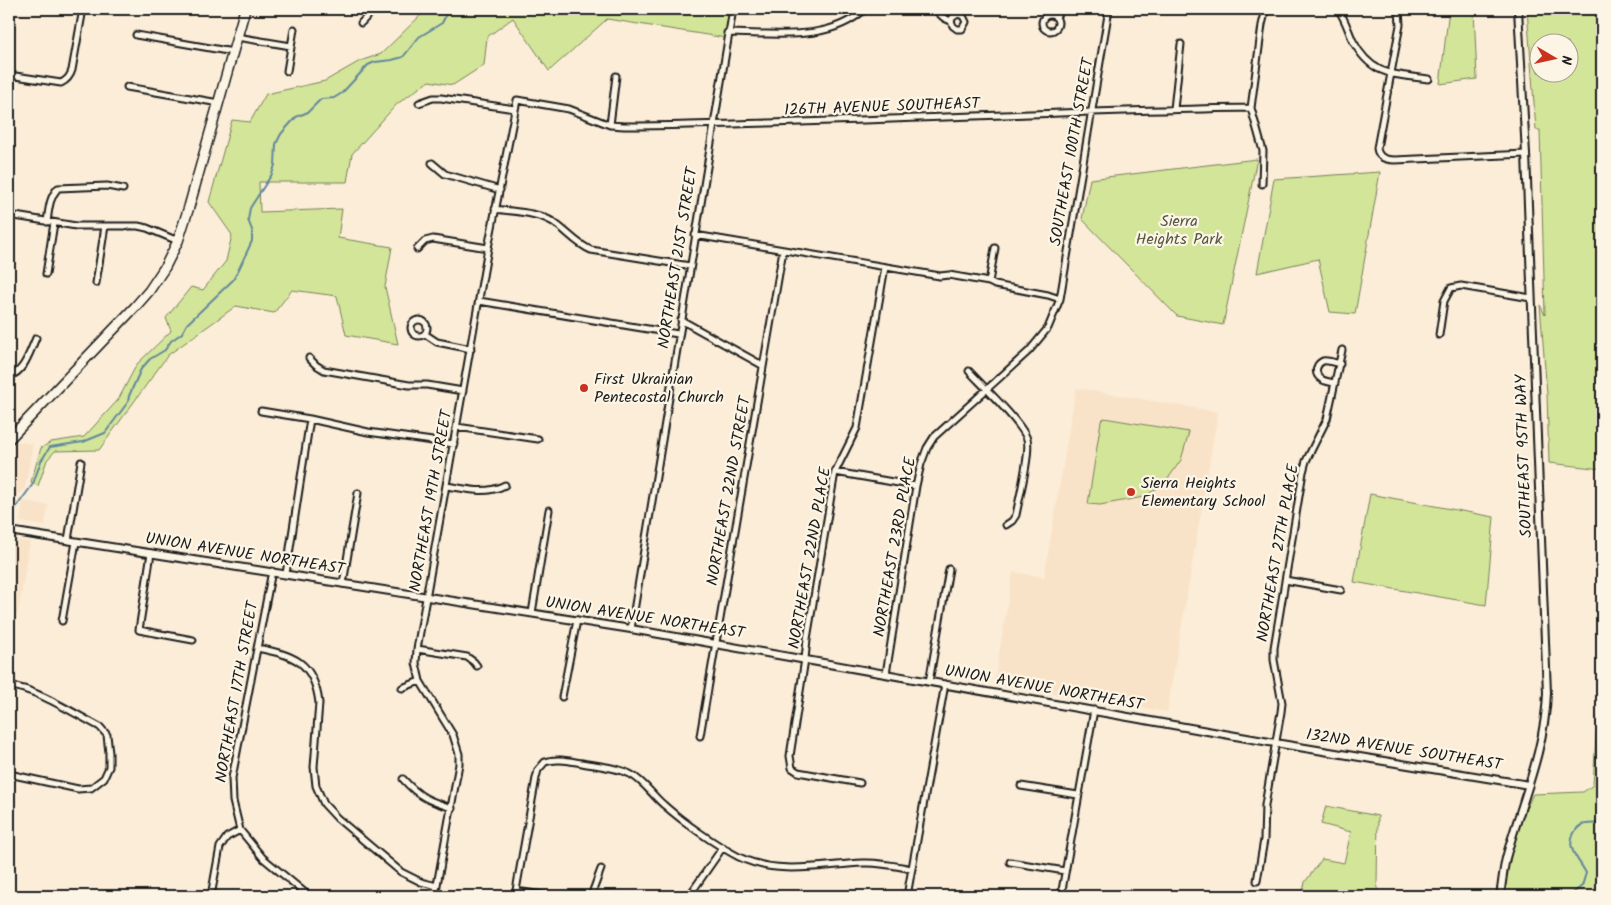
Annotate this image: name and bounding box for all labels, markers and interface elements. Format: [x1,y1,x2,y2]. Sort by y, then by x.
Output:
north arrow [1528,32,1578,82]
text: N [1554,54,1577,66]
street label: SOUTHEAST 100TH STREET [1043,55,1101,248]
street label: 126TH AVENUE SOUTHEAST [784,91,982,123]
street label: NORTHEAST 21ST STREET [651,164,705,350]
park label: Sierra Heights Park [1136,209,1223,252]
place label: First Ukrainian Pentecostal Church [594,367,724,410]
street label: SOUTHEAST 95TH WAY [1509,373,1539,538]
marker: First Ukrainian Pentecostal Church [578,382,590,394]
street label: NORTHEAST 22ND STREET [700,393,758,588]
street label: NORTHEAST 19TH STREET [403,407,460,594]
street label: NORTHEAST 23RD PLACE [867,454,923,639]
street label: NORTHEAST 27TH PLACE [1250,461,1306,644]
street label: NORTHEAST 22ND PLACE [782,465,838,651]
place label: Sierra Heights Elementary School [1141,471,1266,514]
marker: Sierra Heights Elementary School [1125,486,1137,498]
street label: UNION AVENUE NORTHEAST [143,526,348,582]
street label: UNION AVENUE NORTHEAST [543,590,748,646]
street label: NORTHEAST 17TH STREET [209,598,266,785]
street label: UNION AVENUE NORTHEAST [943,658,1147,718]
street label: 132ND AVENUE SOUTHEAST [1304,722,1505,778]

